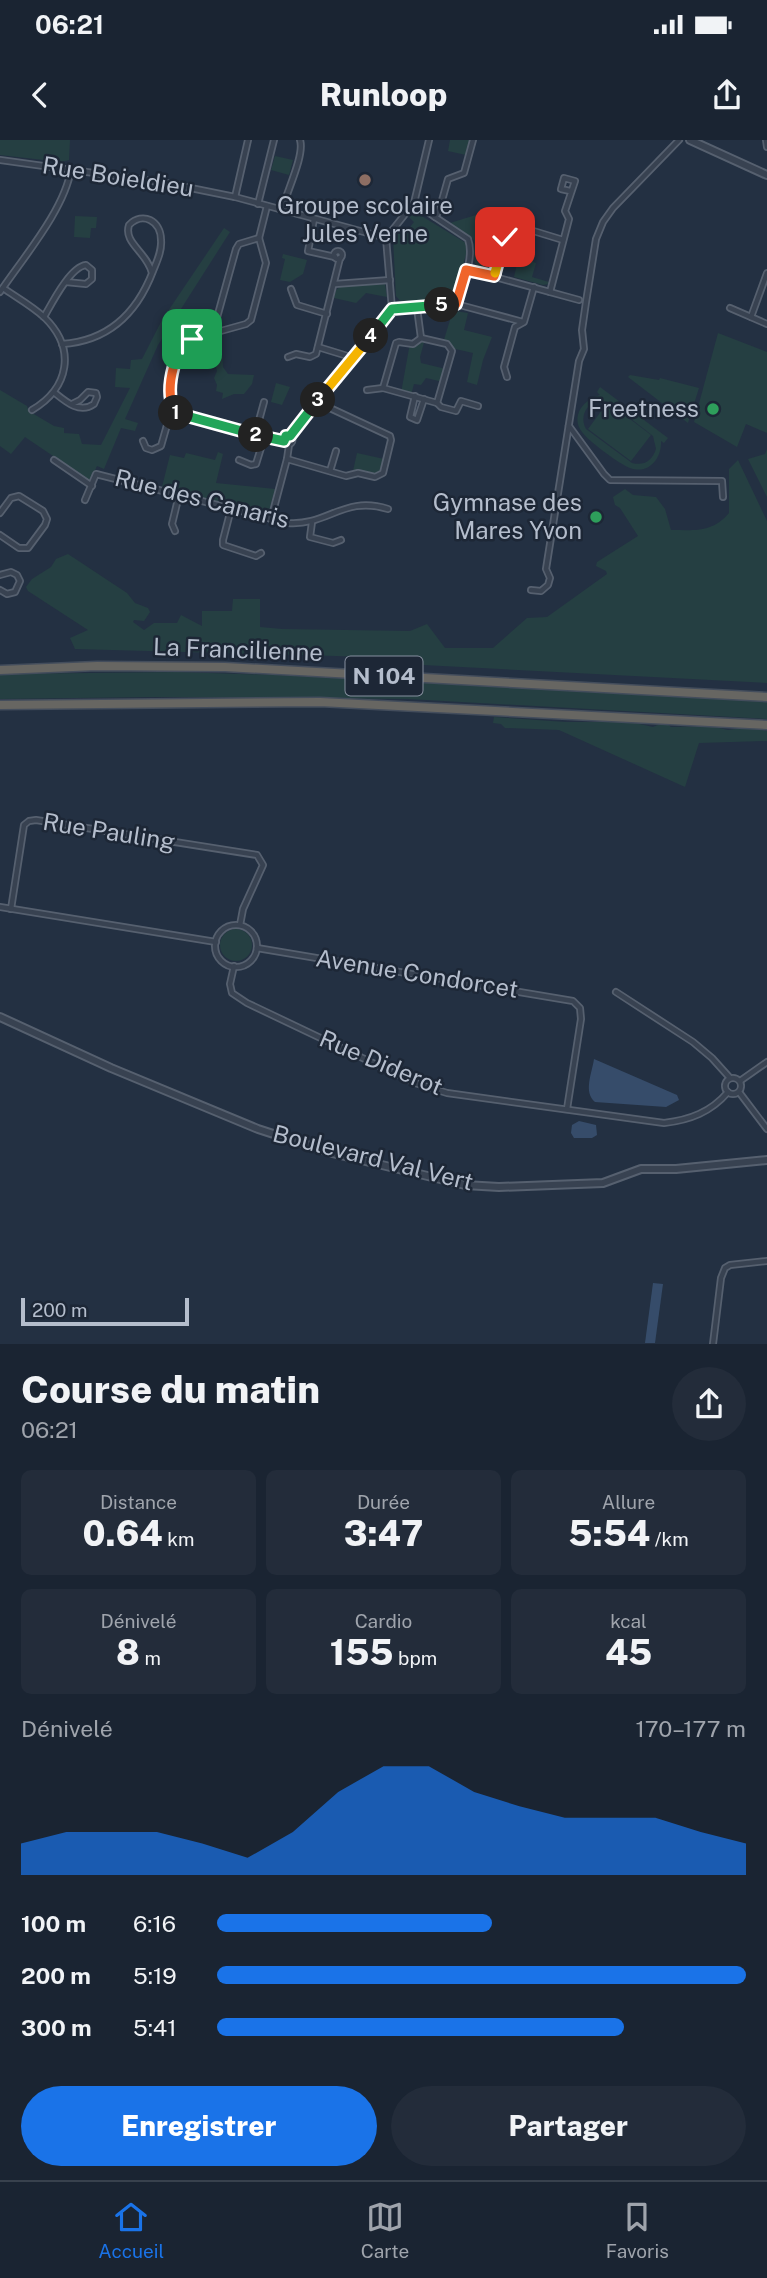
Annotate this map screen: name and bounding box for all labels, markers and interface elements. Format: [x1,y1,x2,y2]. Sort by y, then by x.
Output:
text: 06:21 [35,9,104,40]
icon: back [21,76,59,114]
text: Runloop [320,76,447,113]
icon: share [708,76,746,114]
street label: Rue Boieldieu [40,150,196,202]
marker: Groupe scolaire Jules Verne [357,172,373,188]
place label: Groupe scolaire Jules Verne [277,191,453,247]
pin [475,207,535,267]
icon: check [486,218,524,256]
pin: 5 [424,288,460,322]
text: 5 [435,293,448,315]
pin [162,309,222,369]
pin: 4 [354,318,388,354]
icon: arrive [173,320,211,358]
text: 4 [364,324,377,346]
pin: 3 [300,383,336,418]
text: 3 [311,388,324,410]
place label: Freetness [588,394,699,422]
pin: 1 [158,396,194,430]
text: 1 [171,401,180,423]
marker: Freetness [705,401,721,417]
pin: 2 [238,418,274,452]
text: 2 [249,423,262,445]
street label: Rue des Canaris [112,463,292,533]
place label: Gymnase des Mares Yvon [433,488,582,544]
marker: Gymnase des Mares Yvon [588,509,604,525]
street label: La Francilienne [153,632,323,666]
road number: N 104 [346,656,422,696]
street label: Rue Pauling [41,807,177,855]
street label: Avenue Condorcet [314,943,520,1003]
street label: Rue Diderot [315,1024,447,1101]
street label: Boulevard Val Vert [270,1119,476,1195]
scale bar [21,1294,189,1326]
text: 200 m [32,1299,88,1321]
text: Course du matin [21,1367,320,1412]
button: share [672,1367,746,1441]
text: 06:21 [21,1416,78,1443]
text: Distance [100,1491,177,1513]
text: Durée [357,1491,410,1513]
text: Allure [602,1491,655,1513]
text: 0.64 [83,1513,163,1554]
text: 3:47 [344,1513,423,1554]
text: 5:54 [568,1513,650,1554]
text: km [163,1528,194,1550]
text: /km [650,1528,689,1550]
text: Dénivelé [101,1610,176,1632]
text: Cardio [355,1610,412,1632]
text: kcal [610,1610,647,1632]
text: 8 [116,1632,140,1673]
text: 155 [330,1632,393,1673]
text: 45 [605,1632,652,1673]
text: m [140,1647,161,1669]
text: bpm [393,1647,437,1669]
text: Dénivelé [21,1715,113,1742]
text: 170–177 m [635,1715,746,1742]
text: 100 m [21,1910,86,1937]
text: 6:16 [133,1910,176,1937]
text: 200 m [21,1962,91,1989]
text: 5:19 [133,1962,177,1989]
text: 300 m [21,2014,92,2041]
text: 5:41 [133,2014,177,2041]
button: Enregistrer [21,2086,377,2166]
button: Partager [391,2086,746,2166]
tab: Accueil [98,2198,164,2262]
tab: Carte [361,2198,409,2262]
tab: Favoris [606,2198,669,2262]

